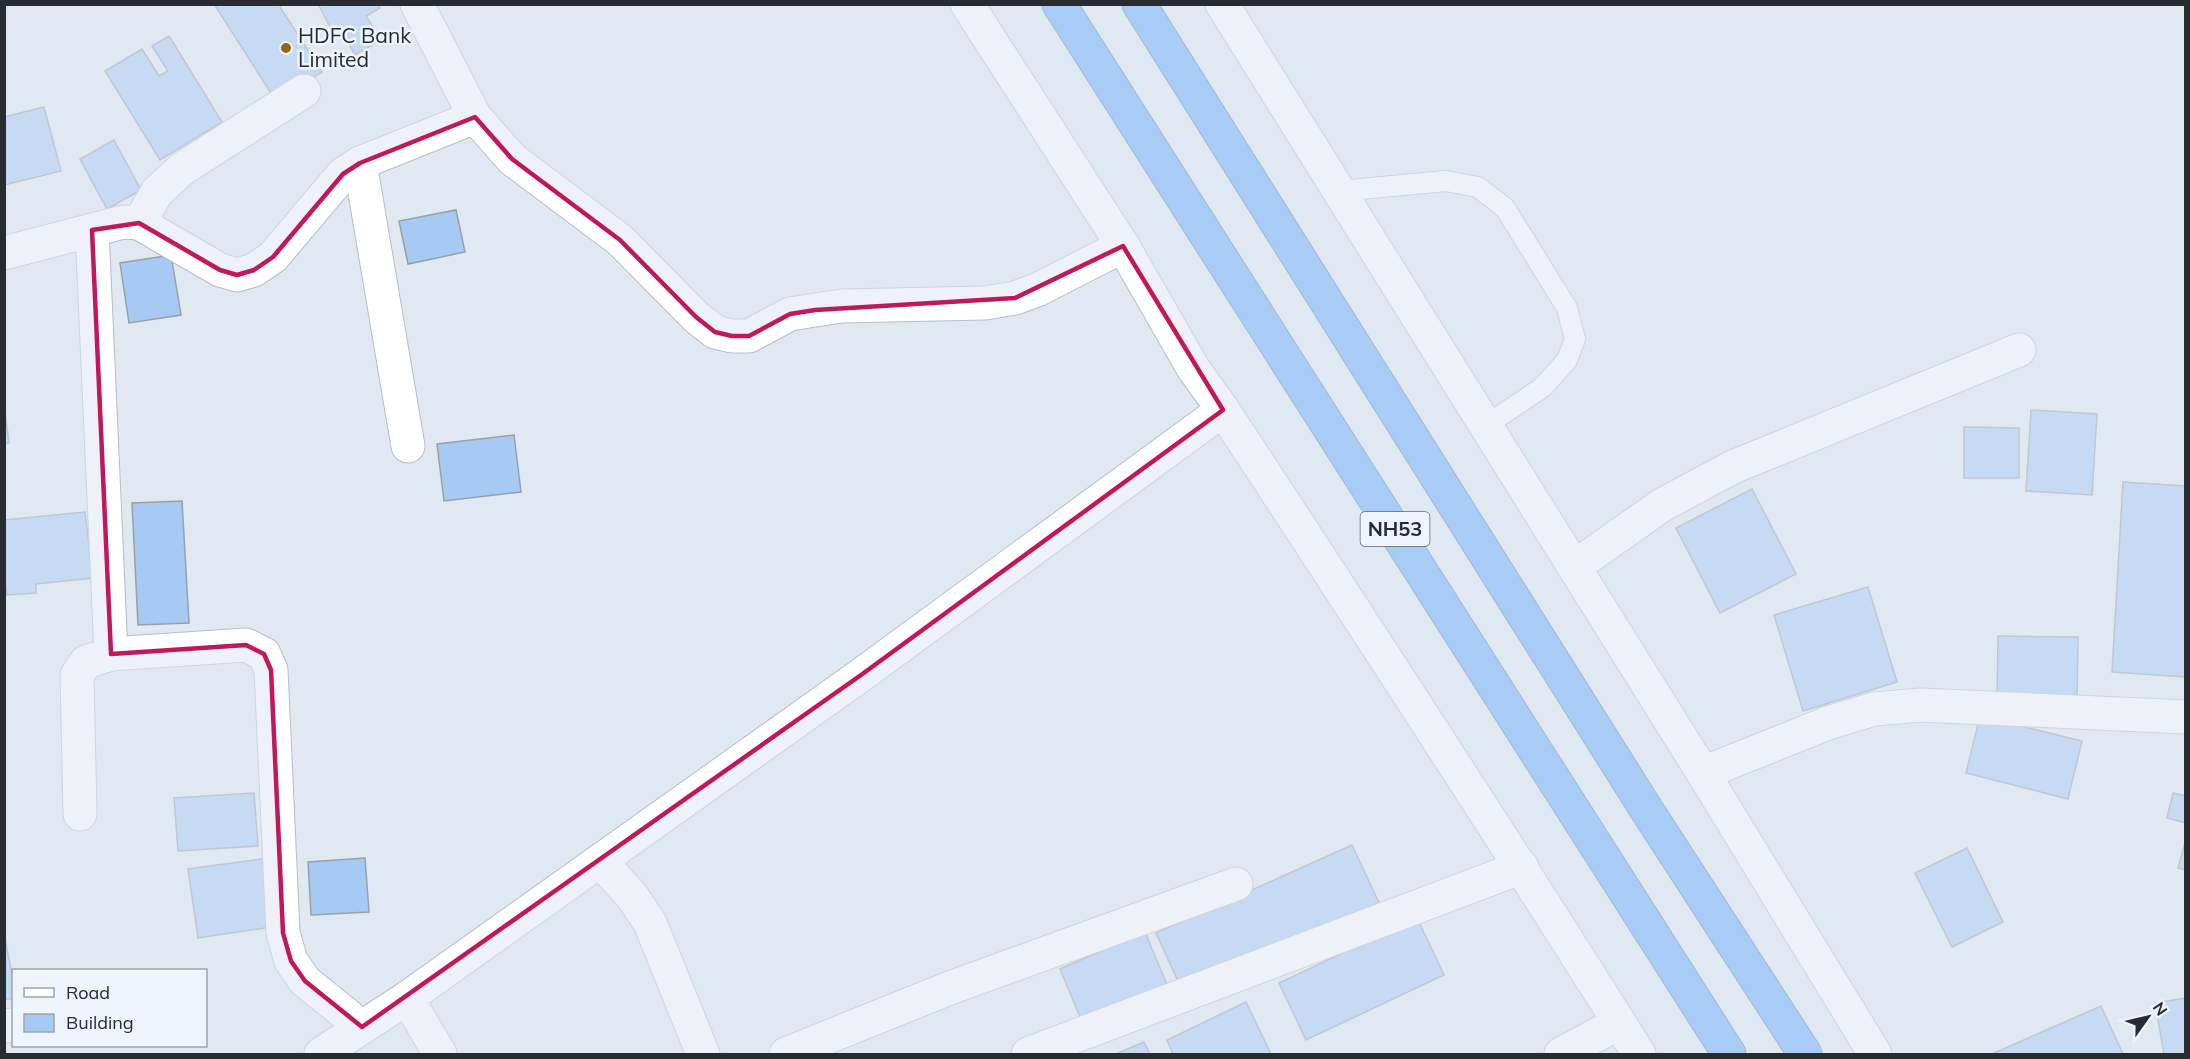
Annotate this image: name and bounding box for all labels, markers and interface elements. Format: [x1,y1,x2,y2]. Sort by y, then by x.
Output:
place label: HDFC Bank Limited [298,22,411,72]
marker: HDFC Bank Limited [279,41,293,55]
road number: NH53 [1360,512,1430,546]
legend [12,969,207,1047]
text: Road [66,981,110,1004]
north arrow [2118,987,2178,1047]
text: N [2149,998,2172,1019]
text: Building [66,1011,134,1034]

